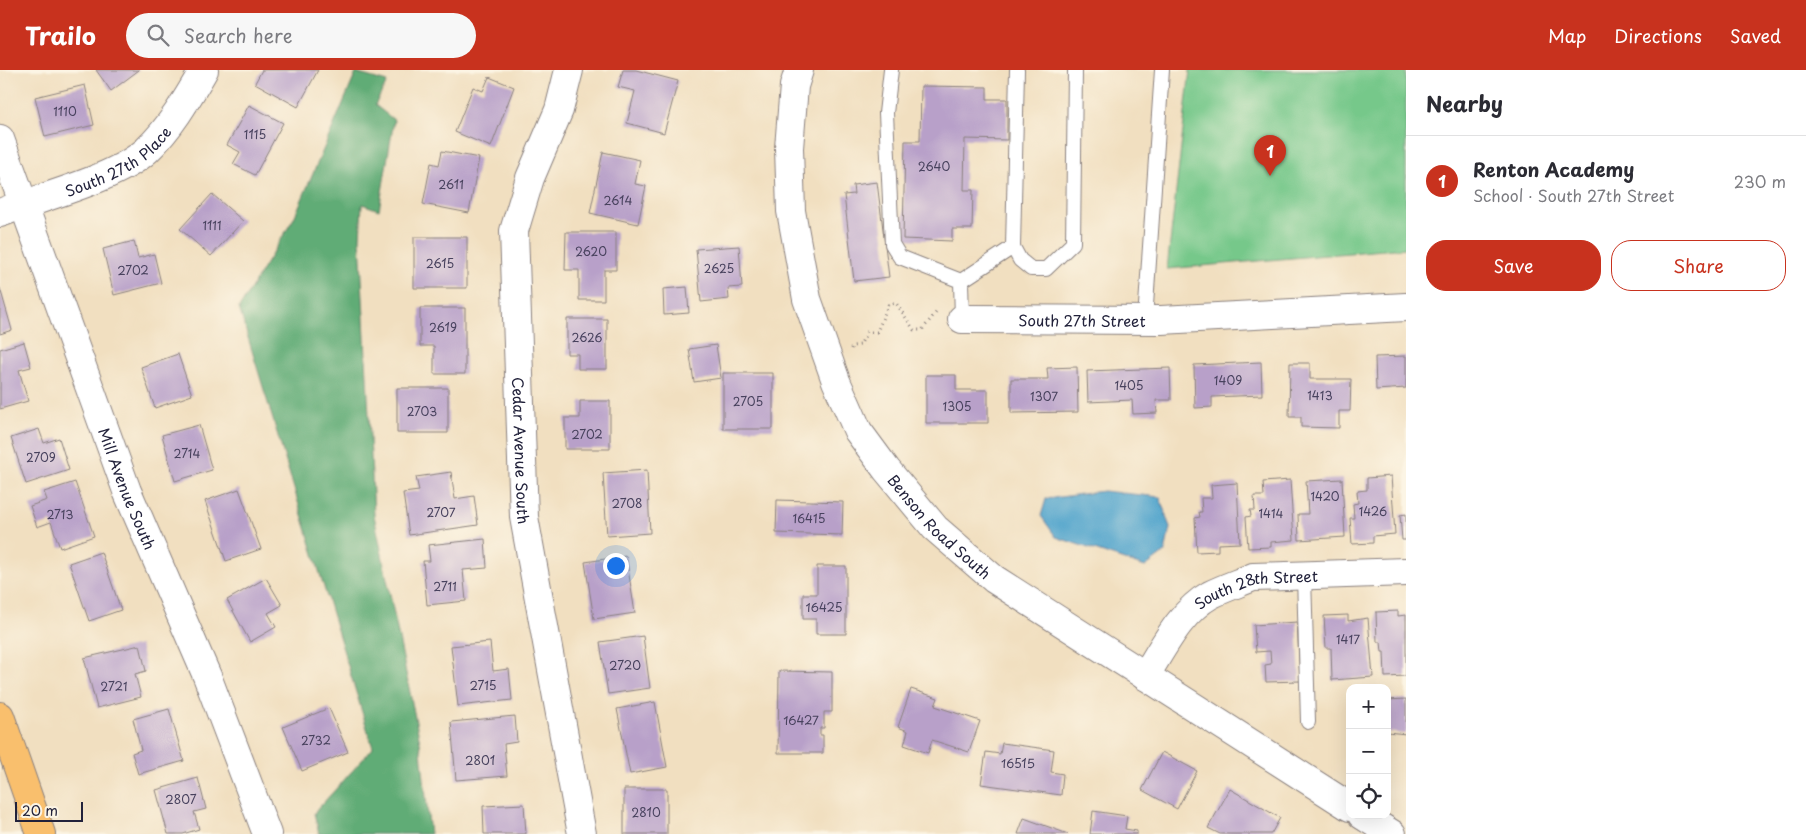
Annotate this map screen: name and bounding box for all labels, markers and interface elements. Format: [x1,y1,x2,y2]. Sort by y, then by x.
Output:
search box [126,13,476,58]
text: Trailo [25,17,96,53]
icon: search [144,21,172,49]
text: Search here [184,21,292,49]
text: Map [1548,22,1586,49]
text: Directions [1614,22,1702,49]
text: Saved [1730,22,1781,49]
text: Nearby [1426,87,1503,119]
house number: 1110 [53,102,77,120]
street label: South 27th Place [62,120,176,201]
house number: 1115 [244,125,266,143]
pin: 1 [1254,135,1286,176]
text: Renton Academy [1473,155,1634,183]
house number: 2640 [918,157,951,175]
text: 1 [1438,169,1446,193]
text: 230 m [1734,169,1786,193]
house number: 2611 [438,175,464,193]
text: School · South 27th Street [1473,183,1674,207]
house number: 2614 [604,191,632,209]
house number: 1111 [202,216,222,234]
button: Save [1426,240,1601,291]
button: Share [1611,240,1786,291]
house number: 2620 [575,242,607,260]
house number: 2615 [426,254,454,272]
house number: 2625 [704,259,734,277]
house number: 2702 [117,261,149,279]
street label: South 27th Street [1018,308,1146,331]
house number: 2619 [429,318,457,336]
house number: 2626 [572,328,603,346]
house number: 1409 [1214,371,1242,389]
house number: 1405 [1115,376,1143,394]
street label: Cedar Avenue South [508,377,536,526]
house number: 1413 [1307,386,1333,404]
house number: 1307 [1030,387,1058,405]
house number: 2705 [733,392,763,410]
house number: 1305 [943,397,971,415]
house number: 2703 [407,402,437,420]
street label: Mill Avenue South [93,424,162,553]
house number: 2702 [571,425,603,443]
house number: 2714 [174,444,200,462]
house number: 2709 [26,448,56,466]
street label: Benson Road South [883,469,997,584]
house number: 1420 [1310,487,1340,505]
house number: 2708 [612,494,642,512]
house number: 1426 [1359,502,1387,520]
house number: 2707 [426,503,456,521]
house number: 1414 [1258,504,1284,522]
house number: 2713 [46,505,74,523]
house number: 16415 [793,509,825,527]
your location [603,553,629,579]
street label: South 28th Street [1189,563,1318,614]
house number: 2711 [433,577,457,595]
house number: 16425 [806,598,842,616]
house number: 1417 [1336,630,1360,648]
house number: 2720 [609,656,641,674]
house number: 2715 [469,676,497,694]
house number: 2721 [100,677,128,695]
map controls [1346,684,1391,819]
button: + [1346,684,1391,729]
house number: 16427 [783,711,819,729]
button: − [1346,729,1391,774]
house number: 2732 [301,731,331,749]
house number: 2801 [465,751,495,769]
house number: 16515 [1001,754,1035,772]
button: locate [1346,774,1391,819]
house number: 2807 [165,790,197,808]
scale bar [15,799,82,822]
text: 20 m [22,800,58,821]
house number: 2810 [631,803,661,821]

